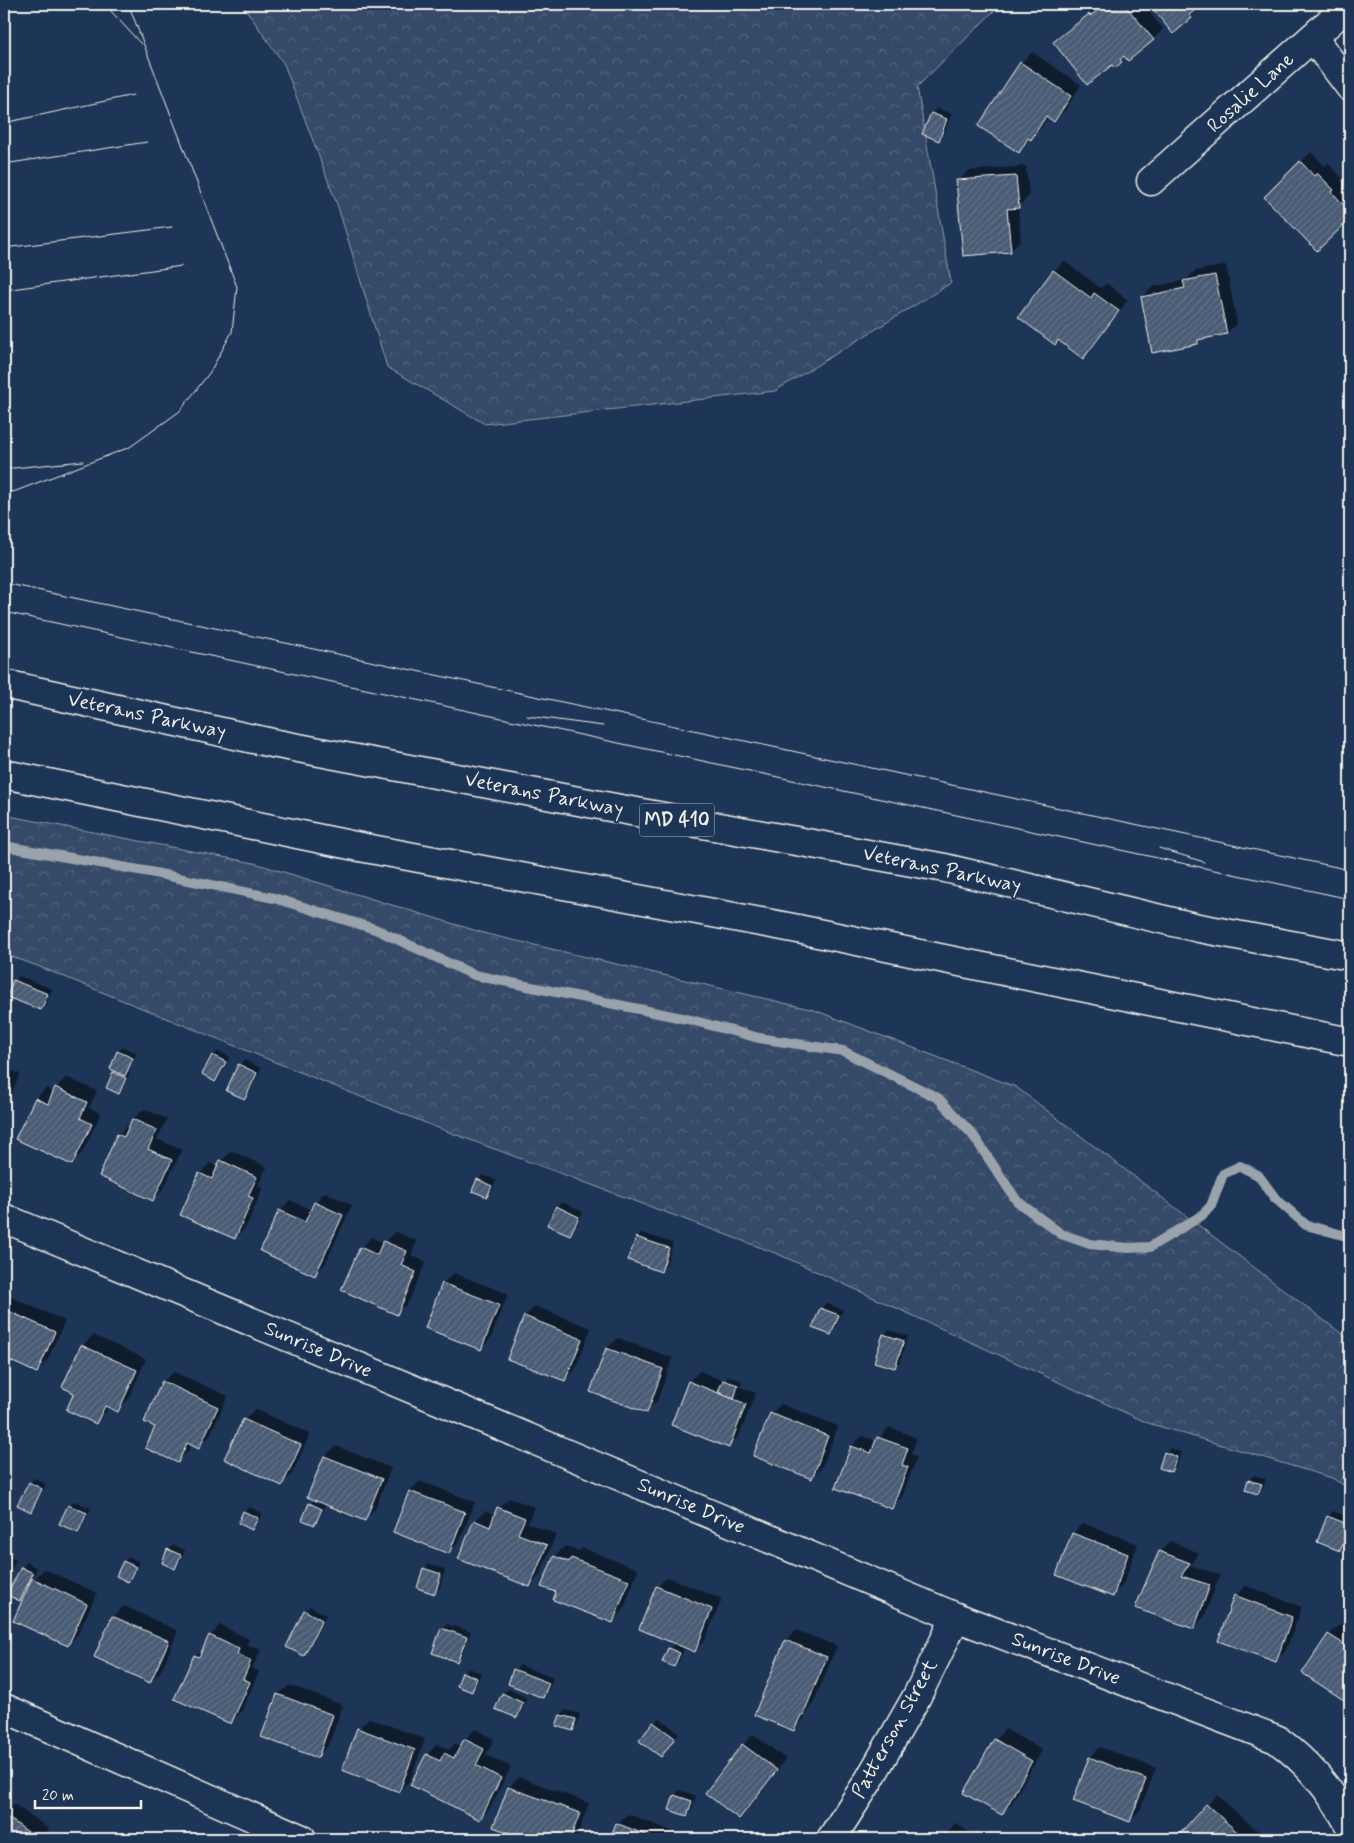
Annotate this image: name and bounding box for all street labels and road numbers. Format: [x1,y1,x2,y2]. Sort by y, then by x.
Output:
street label: Rosalie Lane [1202,47,1300,139]
street label: Veterans Parkway [65,686,229,746]
street label: Veterans Parkway [462,766,626,824]
road number: MD 410 [640,804,714,836]
street label: Veterans Parkway [860,840,1024,900]
street label: Sunrise Drive [260,1315,376,1385]
street label: Sunrise Drive [633,1471,749,1541]
street label: Sunrise Drive [1008,1626,1124,1692]
street label: Patterson Street [846,1654,944,1803]

